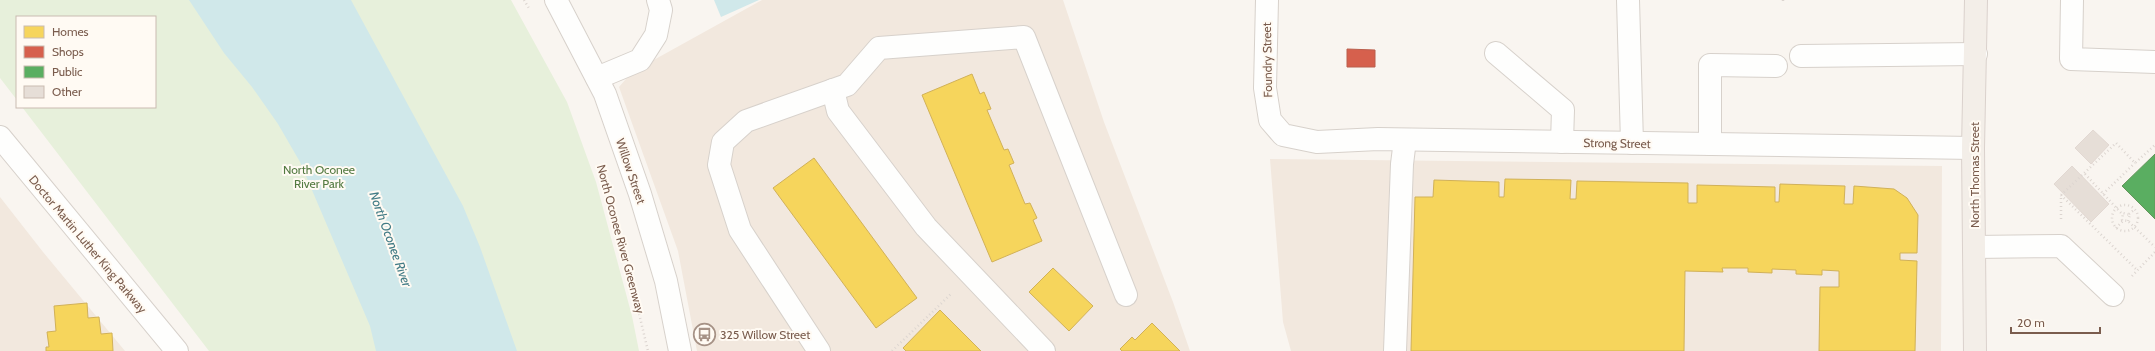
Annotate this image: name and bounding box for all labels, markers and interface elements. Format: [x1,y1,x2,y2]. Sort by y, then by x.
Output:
legend [16,16,156,108]
street label: Foundry Street [1259,22,1275,98]
text: Homes [52,24,89,39]
text: Shops [52,44,84,59]
text: Public [52,64,83,79]
text: Other [52,84,82,99]
street label: North Thomas Street [1967,122,1982,228]
street label: Strong Street [1583,135,1651,151]
street label: Willow Street [613,136,649,206]
park label: North Oconee River Park [283,162,355,191]
street label: North Oconee River Greenway [594,163,648,315]
street label: Doctor Martin Luther King Parkway [26,172,150,316]
water label: North Oconee River [366,189,416,290]
scale bar [2011,309,2100,335]
text: 20 m [2017,315,2045,330]
bus stop icon: 325 Willow Street [691,321,717,347]
place label: 325 Willow Street [720,327,810,342]

